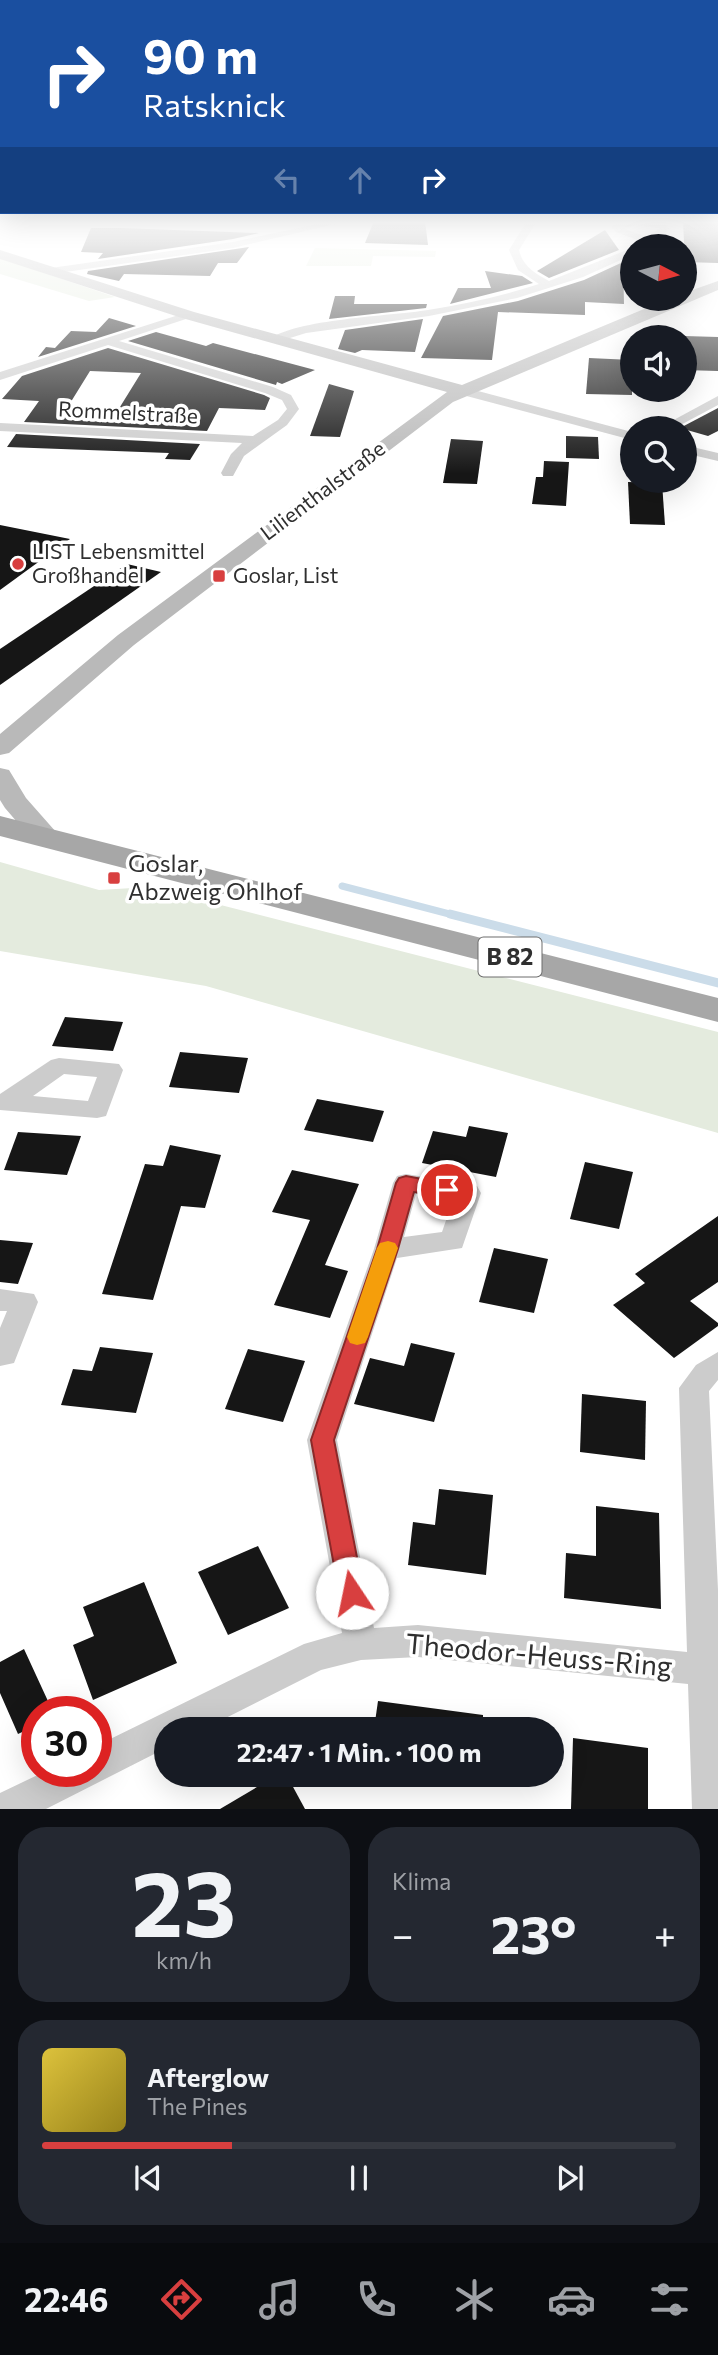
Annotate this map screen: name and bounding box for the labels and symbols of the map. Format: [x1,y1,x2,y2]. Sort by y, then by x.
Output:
north arrow [620,234,696,312]
street label: Rommelstraße [57,395,199,428]
street label: Lilienthalstraße [255,435,389,545]
place label: LIST Lebensmittel Großhandel [32,538,205,587]
marker: LIST Lebensmittel Großhandel [10,556,26,572]
place label: Goslar, List [233,562,338,587]
marker: Goslar, List [211,568,227,584]
place label: Goslar, Abzweig Ohlhof [128,848,303,905]
marker: Goslar, Abzweig Ohlhof [106,870,122,886]
road number: B 82 [478,938,542,976]
pin [417,1160,477,1220]
position arrow [315,1556,389,1630]
street label: Theodor-Heuss-Ring [404,1625,674,1683]
speed limit sign: 30 [21,1696,112,1787]

